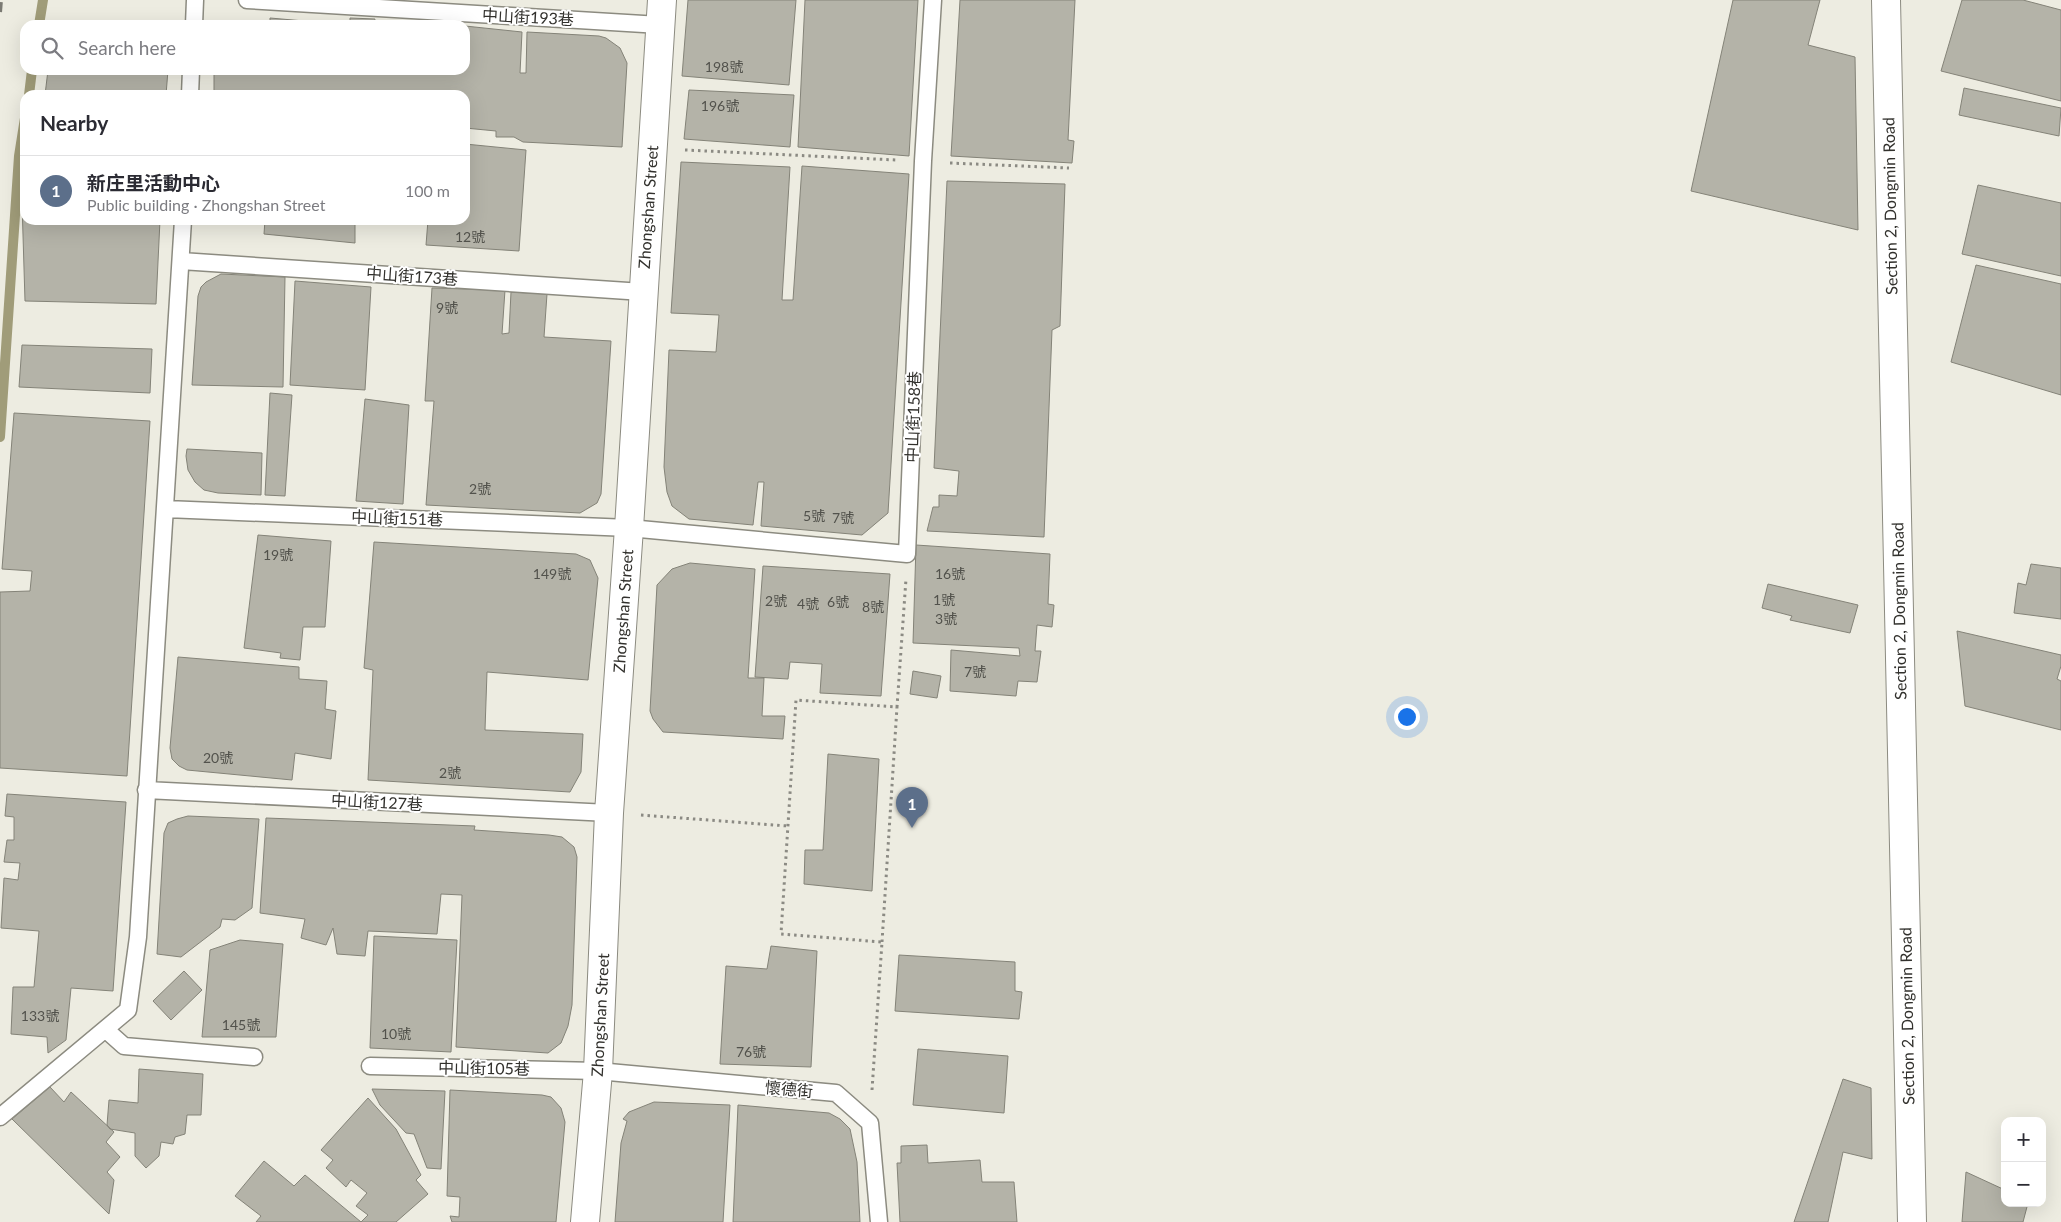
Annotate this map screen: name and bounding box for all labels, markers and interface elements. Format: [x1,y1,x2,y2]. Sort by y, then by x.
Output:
street label: 中山街193巷 [482,5,574,28]
search box [20,20,470,75]
icon: search [38,34,66,62]
text: Search here [78,36,176,59]
house number: 198號 [705,58,743,75]
house number: 196號 [701,97,739,114]
text: Nearby [40,110,108,135]
street label: Section 2, Dongmin Road [1878,117,1901,295]
street label: Zhongshan Street [634,144,661,269]
text: 新庄里活動中心 [87,171,220,194]
text: 1 [51,181,61,200]
text: 100 m [405,181,450,200]
text: Public building · Zhongshan Street [87,195,325,214]
house number: 12號 [455,228,485,245]
street label: 中山街173巷 [366,263,459,288]
house number: 9號 [436,299,458,316]
street label: 中山街158巷 [901,371,924,463]
house number: 2號 [469,480,491,497]
street label: 中山街151巷 [351,506,443,529]
house number: 5號 [803,507,825,524]
house number: 7號 [832,509,854,526]
street label: Section 2, Dongmin Road [1887,522,1910,700]
house number: 19號 [263,546,293,563]
street label: Zhongshan Street [609,548,636,673]
house number: 149號 [533,565,571,582]
house number: 16號 [935,565,965,582]
house number: 1號 [933,591,955,608]
house number: 2號 [765,592,787,609]
house number: 6號 [827,593,849,610]
house number: 4號 [797,595,819,612]
house number: 8號 [862,598,884,615]
house number: 3號 [935,610,957,627]
house number: 7號 [964,663,986,680]
your location [1394,704,1420,730]
house number: 20號 [203,749,233,766]
house number: 2號 [439,764,461,781]
pin: 1 [896,787,928,828]
street label: 中山街127巷 [331,790,423,813]
street label: Section 2, Dongmin Road [1895,927,1918,1105]
street label: Zhongshan Street [587,952,612,1077]
house number: 133號 [21,1007,59,1024]
house number: 145號 [222,1016,260,1033]
house number: 10號 [381,1025,411,1042]
house number: 76號 [736,1043,766,1060]
street label: 中山街105巷 [438,1057,530,1078]
street label: 懷德街 [764,1077,814,1100]
map controls [2001,1117,2046,1207]
button: + [2001,1117,2046,1162]
button: − [2001,1162,2046,1207]

